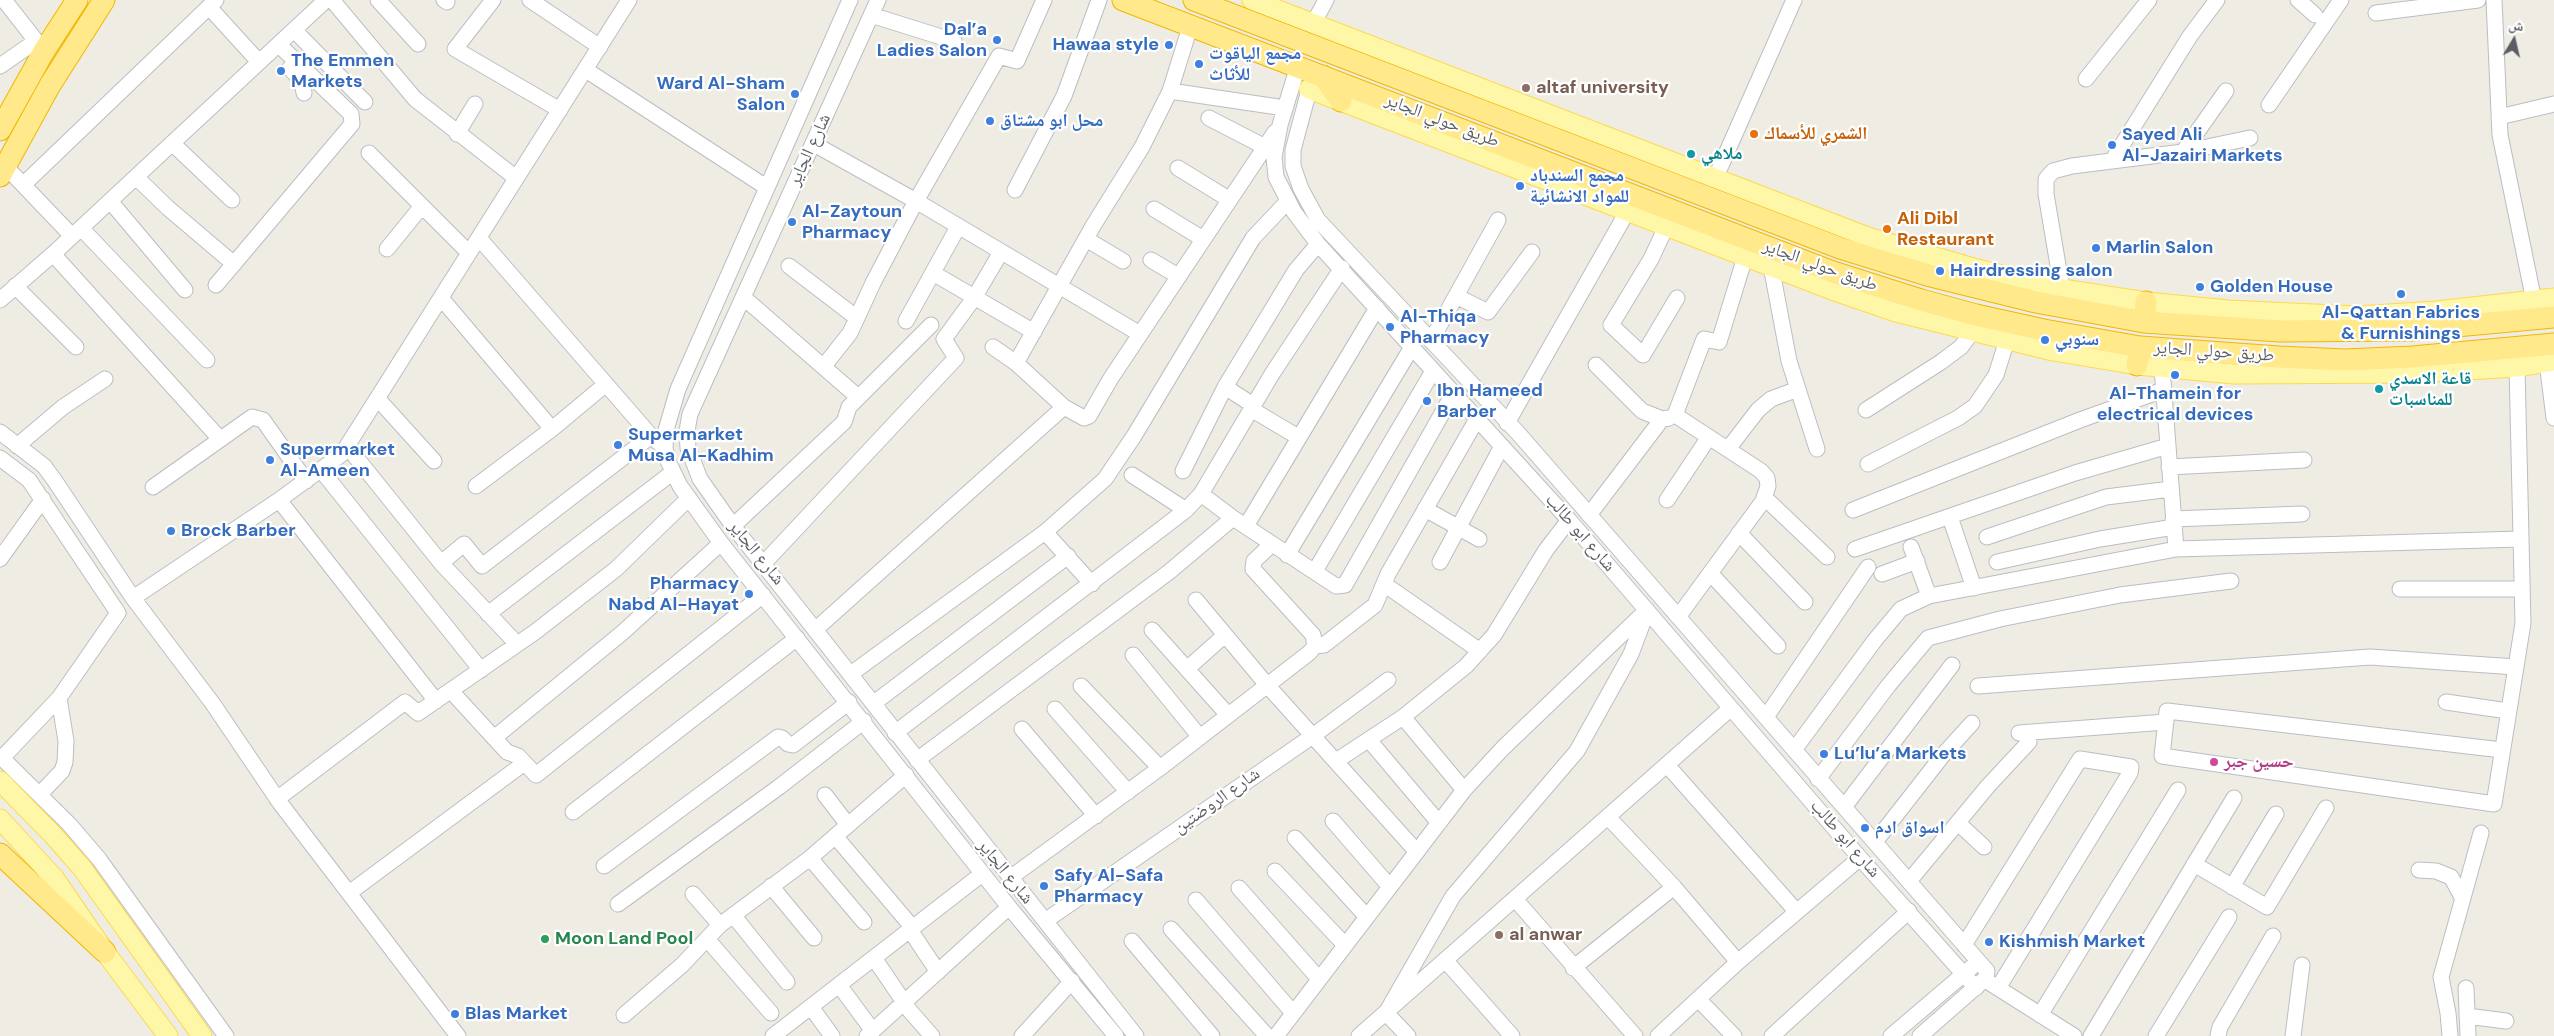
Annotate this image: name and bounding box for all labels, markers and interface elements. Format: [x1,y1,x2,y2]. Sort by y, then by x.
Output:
north arrow [2489,15,2539,65]
text: ش [2508,15,2525,35]
place label: Dal’a Ladies Salon [877,19,987,62]
marker: Dal’a Ladies Salon [991,34,1003,46]
place label: Hawaa style [1052,34,1159,56]
marker: Hawaa style [1163,39,1175,51]
place label: مجمع الياقوت للأثاث [1209,43,1301,86]
place label: The Emmen Markets [291,50,394,92]
marker: مجمع الياقوت للأثاث [1193,58,1205,70]
marker: The Emmen Markets [275,65,287,77]
place label: Ward Al-Sham Salon [657,73,785,116]
place label: altaf university [1536,77,1669,99]
marker: altaf university [1520,82,1532,94]
marker: Ward Al-Sham Salon [789,88,801,100]
street label: طريق حولي الجاير [1382,89,1502,153]
place label: محل ابو مشتاق [1000,110,1103,132]
street label: شارع الجاير [784,111,836,189]
marker: محل ابو مشتاق [984,115,996,127]
place label: الشمري للأسماك [1764,123,1867,145]
place label: Sayed Ali Al-Jazairi Markets [2122,124,2283,166]
marker: الشمري للأسماك [1748,128,1760,140]
marker: Sayed Ali Al-Jazairi Markets [2106,139,2118,151]
place label: ملاهي [1701,143,1743,165]
marker: ملاهي [1685,148,1697,160]
place label: مجمع السندباد للمواد الانشائية [1530,165,1629,208]
marker: مجمع السندباد للمواد الانشائية [1514,180,1526,192]
place label: Al-Zaytoun Pharmacy [802,201,902,243]
place label: Ali Dibl Restaurant [1897,208,1994,250]
marker: Al-Zaytoun Pharmacy [786,216,798,228]
marker: Ali Dibl Restaurant [1881,223,1893,235]
street label: طريق حولي الجاير [1760,235,1880,297]
place label: Marlin Salon [2106,237,2213,259]
marker: Marlin Salon [2090,242,2102,254]
place label: Hairdressing salon [1950,260,2113,282]
marker: Hairdressing salon [1934,265,1946,277]
place label: Golden House [2210,276,2333,298]
marker: Golden House [2194,281,2206,293]
marker: Al-Qattan Fabrics & Furnishings [2395,288,2407,300]
place label: Al-Qattan Fabrics & Furnishings [2322,302,2480,344]
place label: Al-Thiqa Pharmacy [1400,306,1489,348]
marker: Al-Thiqa Pharmacy [1384,321,1396,333]
place label: سنوبي [2055,329,2099,351]
marker: سنوبي [2039,334,2051,346]
street label: طريق حولي الجاير [2153,337,2275,367]
place label: قاعة الاسدي للمناسبات [2389,368,2472,410]
marker: Al-Thamein for electrical devices [2169,369,2181,381]
place label: Ibn Hameed Barber [1437,380,1543,422]
place label: Al-Thamein for electrical devices [2097,383,2253,426]
marker: قاعة الاسدي للمناسبات [2373,383,2385,395]
marker: Ibn Hameed Barber [1421,395,1433,407]
place label: Supermarket Musa Al-Kadhim [628,424,774,466]
place label: Supermarket Al-Ameen [280,439,395,482]
marker: Supermarket Musa Al-Kadhim [612,439,624,451]
marker: Supermarket Al-Ameen [264,454,276,466]
street label: شارع ابو طالب [1540,490,1620,576]
street label: شارع الجاير [723,516,789,590]
place label: Brock Barber [181,520,296,542]
marker: Brock Barber [165,525,177,537]
place label: Pharmacy Nabd Al-Hayat [608,573,739,616]
marker: Pharmacy Nabd Al-Hayat [743,588,755,600]
place label: Lu’lu’a Markets [1834,743,1967,765]
marker: Lu’lu’a Markets [1818,748,1830,760]
place label: حسين جبر [2224,751,2294,773]
marker: حسين جبر [2208,756,2220,768]
street label: شارع الروضتين [1170,763,1264,839]
street label: شارع ابو طالب [1805,796,1885,882]
place label: اسواق ادم [1875,817,1945,839]
marker: اسواق ادم [1859,822,1871,834]
street label: شارع الجاير [972,835,1038,909]
place label: Safy Al-Safa Pharmacy [1054,865,1163,908]
marker: Safy Al-Safa Pharmacy [1038,880,1050,892]
place label: al anwar [1509,924,1582,946]
place label: Moon Land Pool [555,928,693,950]
marker: al anwar [1493,929,1505,941]
place label: Kishmish Market [1999,931,2145,953]
marker: Moon Land Pool [539,933,551,945]
marker: Kishmish Market [1983,936,1995,948]
place label: Blas Market [465,1003,568,1025]
marker: Blas Market [449,1008,461,1020]

